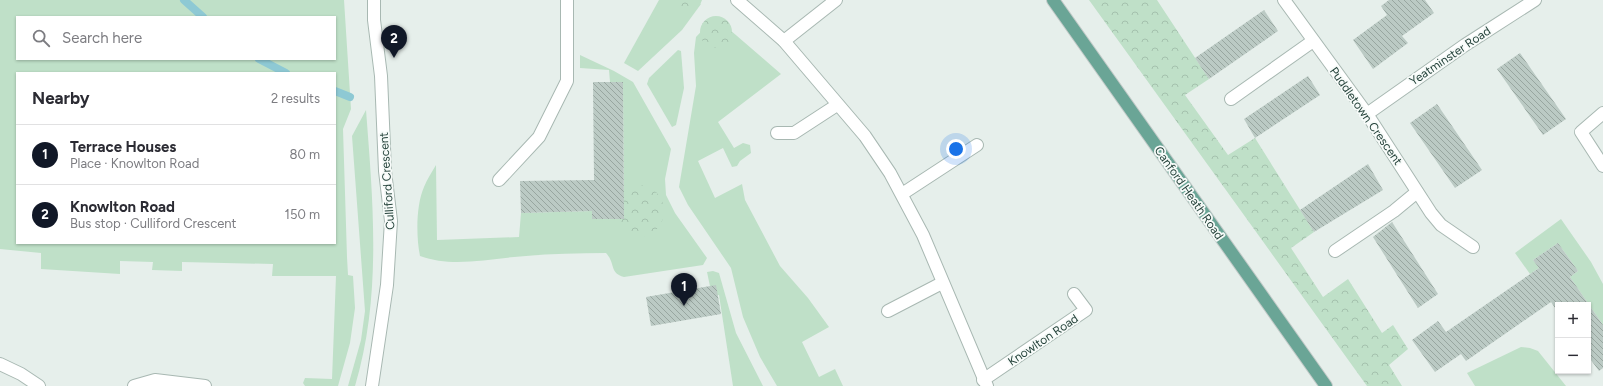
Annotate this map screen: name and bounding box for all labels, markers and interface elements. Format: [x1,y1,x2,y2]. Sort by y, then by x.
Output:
search box [16,16,336,60]
street label: Yeatminster Road [1407,24,1493,88]
pin: 2 [381,25,407,58]
icon: search [30,27,52,49]
text: Search here [62,29,142,47]
street label: Puddletown Crescent [1327,64,1405,168]
text: Nearby [32,88,90,108]
text: 2 results [271,91,320,106]
street label: Culliford Crescent [377,131,397,230]
text: Terrace Houses [70,138,176,156]
your location [946,139,966,159]
street label: Canford Heath Road [1152,144,1226,242]
text: 1 [42,147,48,162]
text: 80 m [289,147,320,162]
text: Place · Knowlton Road [70,156,199,171]
text: Knowlton Road [70,198,175,216]
text: 2 [41,207,49,222]
text: 150 m [285,207,320,222]
text: Bus stop · Culliford Crescent [70,216,236,231]
pin: 1 [671,273,697,306]
map controls [1555,302,1591,374]
button: + [1555,302,1591,338]
street label: Knowlton Road [1005,311,1081,369]
button: − [1555,338,1591,374]

